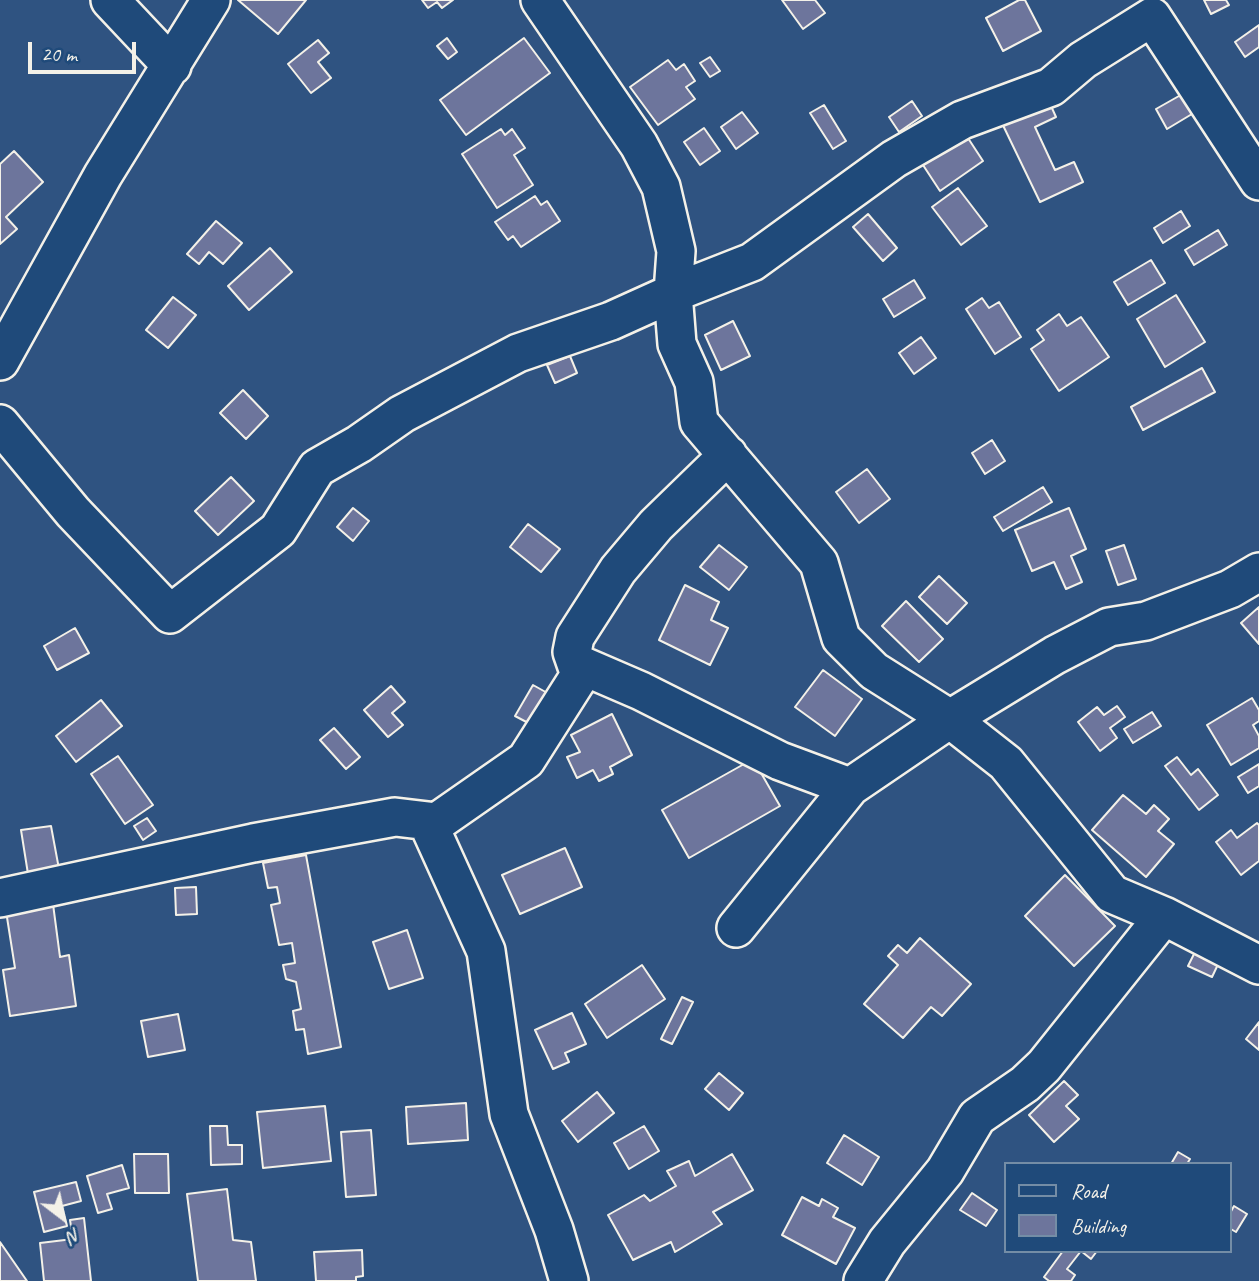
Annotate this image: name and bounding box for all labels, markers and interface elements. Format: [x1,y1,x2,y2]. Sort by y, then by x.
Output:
scale bar [32,28,140,72]
text: 20 m [41,41,77,67]
legend [1004,1162,1231,1253]
text: Road [1071,1178,1106,1204]
north arrow [28,1183,98,1253]
text: Building [1071,1213,1126,1239]
text: N [63,1223,85,1249]

